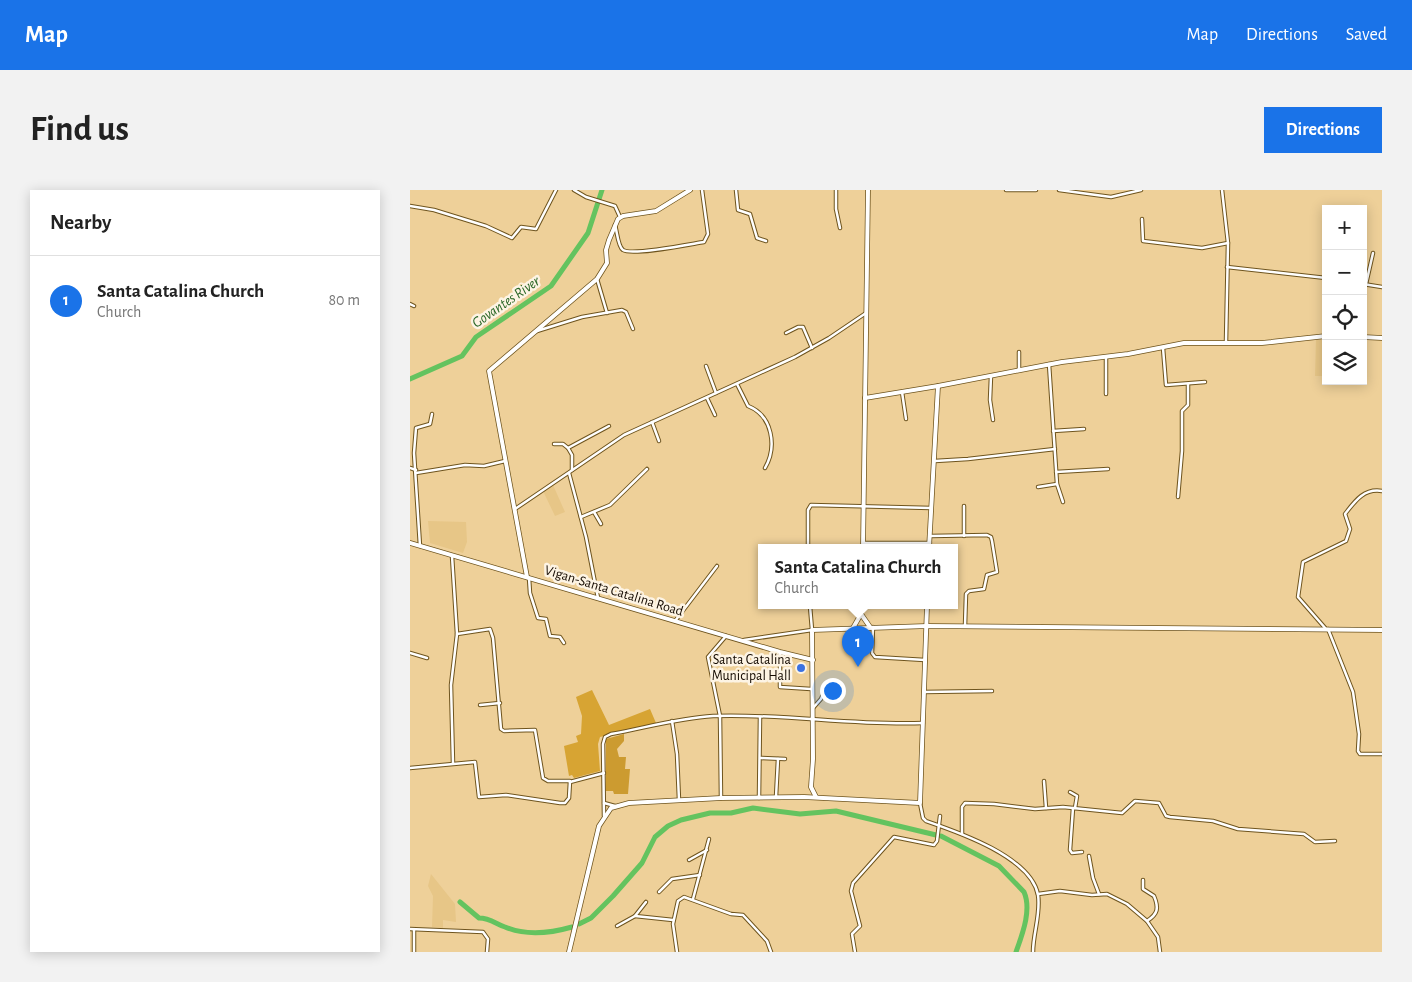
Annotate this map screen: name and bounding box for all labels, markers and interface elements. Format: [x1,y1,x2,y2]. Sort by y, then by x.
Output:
text: Map [25,23,68,47]
text: Map [1187,26,1218,44]
text: Directions [1246,26,1318,44]
text: Saved [1346,26,1387,44]
button: Directions [1264,107,1382,153]
text: Find us [30,112,129,147]
map controls [1322,205,1367,385]
button: + [1322,205,1367,250]
text: Nearby [50,212,111,233]
button: − [1322,250,1367,295]
water label: Govantes River [469,273,543,331]
text: Santa Catalina Church [97,282,264,301]
text: 1 [63,292,69,308]
text: 80 m [329,292,360,308]
button: locate [1322,295,1367,340]
text: Church [97,304,141,320]
button: layers [1322,340,1367,385]
popup [758,544,958,609]
text: Santa Catalina Church [774,558,942,577]
street label: Vigan-Santa Catalina Road [543,563,685,619]
text: Church [774,580,819,596]
pin: 1 [842,626,874,667]
place label: Santa Catalina Municipal Hall [712,653,792,683]
marker: Santa Catalina Municipal Hall [795,662,807,674]
your location [820,678,846,704]

